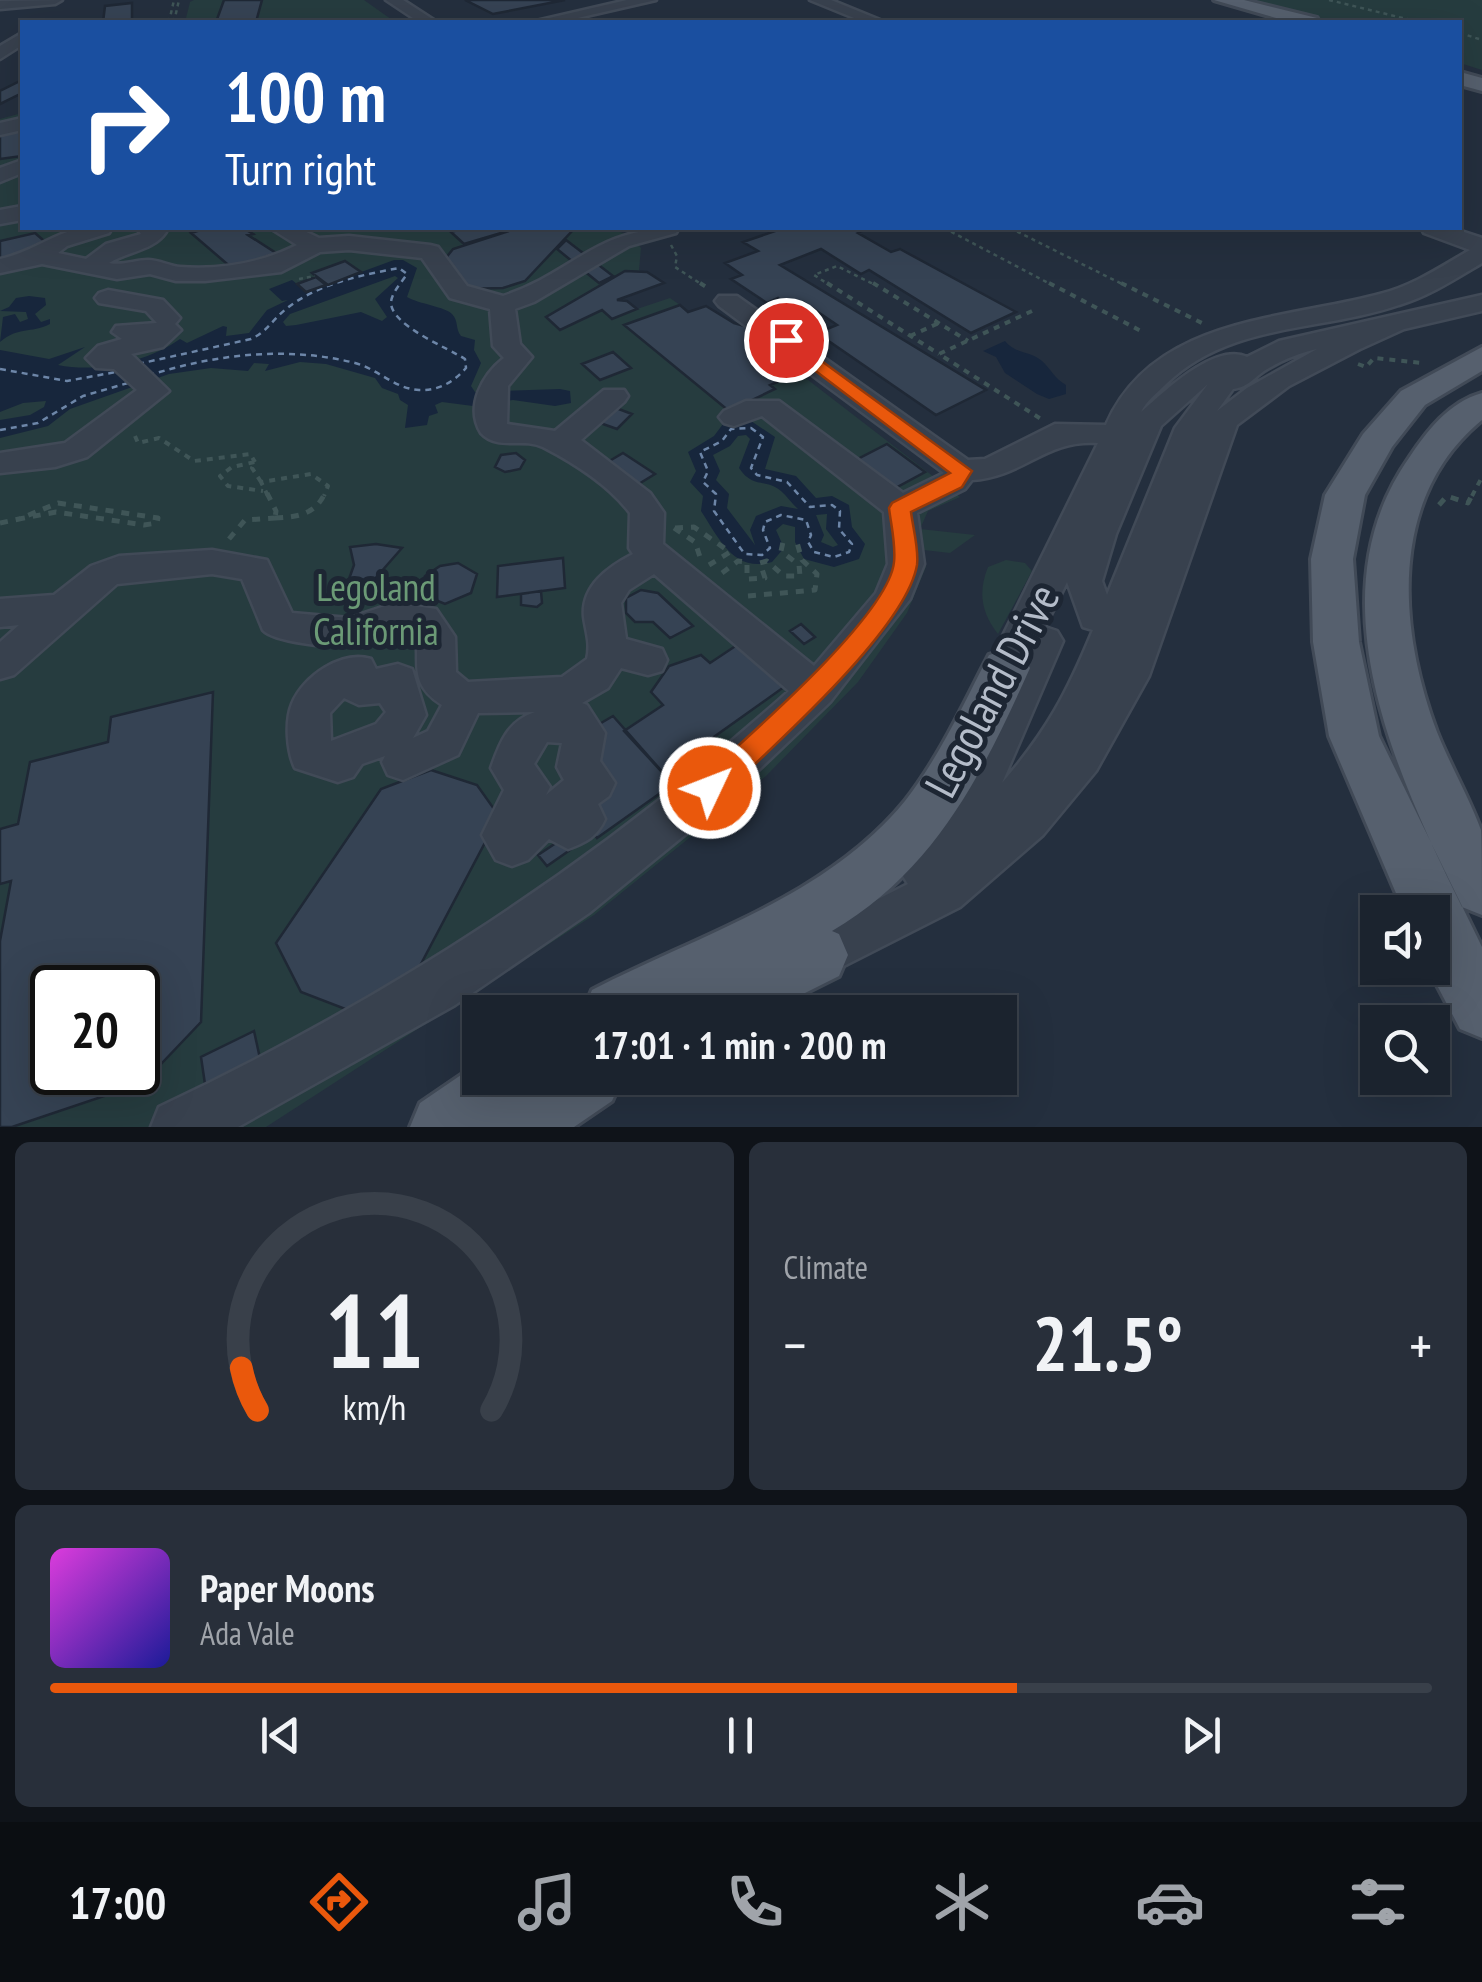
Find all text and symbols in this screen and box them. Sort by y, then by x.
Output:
text: 100 m [225,51,386,141]
icon: right [60,60,190,190]
text: Turn right [225,139,376,197]
pin [744,298,829,383]
icon: arrive [759,313,814,368]
park label: Legoland California [313,562,439,655]
street label: Legoland Drive [911,574,1071,806]
position arrow [658,736,762,840]
map controls [1360,895,1450,1095]
button: sound [1360,895,1450,985]
speed limit sign: 20 [30,965,160,1095]
button: search [1360,1005,1450,1095]
text: 17:01 · 1 min · 200 m [593,1020,886,1069]
text: Climate [784,1246,868,1288]
text: 11 [325,1262,424,1397]
text: 21.5° [1032,1295,1183,1392]
text: − [784,1309,806,1380]
text: + [1409,1309,1432,1380]
text: km/h [343,1384,406,1430]
text: Paper Moons [200,1563,375,1612]
text: Ada Vale [200,1612,295,1654]
icon: previous [253,1708,308,1763]
icon: pause [713,1708,768,1763]
icon: next [1174,1708,1229,1763]
icon: directions [304,1867,374,1937]
icon: music [512,1867,582,1937]
icon: phone [720,1867,790,1937]
icon: climate [927,1867,997,1937]
icon: car [1135,1867,1205,1937]
icon: filters [1343,1867,1413,1937]
text: 17:00 [69,1873,166,1931]

